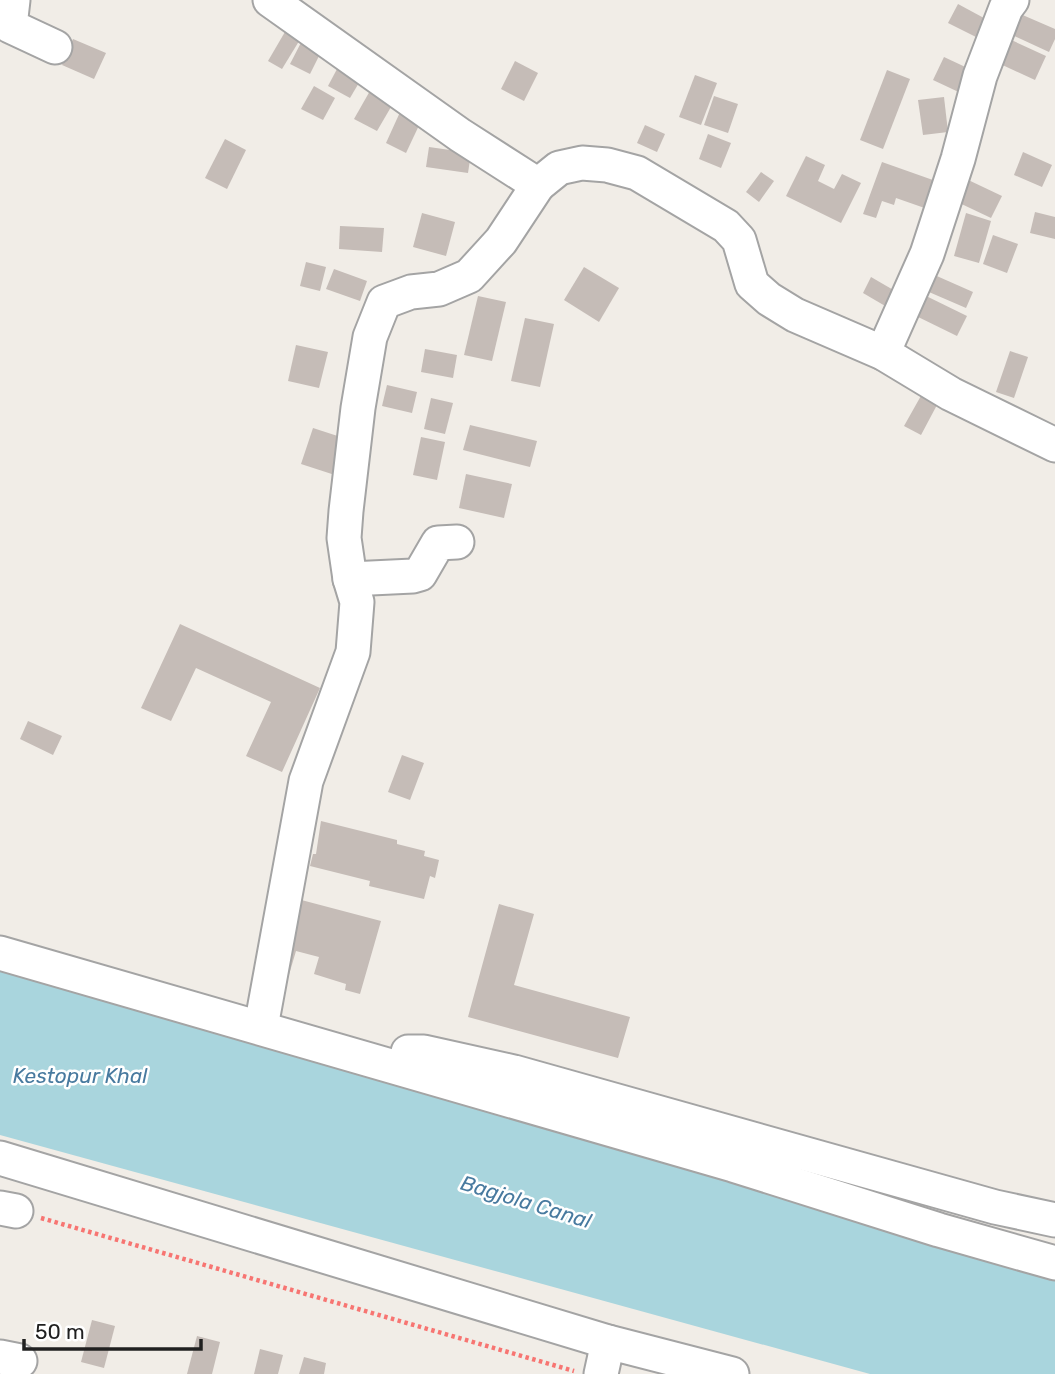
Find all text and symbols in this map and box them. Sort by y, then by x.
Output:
water label: Kestopur Khal [13,1063,148,1088]
water label: Bagjola Canal [458,1170,595,1234]
scale bar [24,1308,201,1352]
text: 50 m [35,1319,85,1344]

